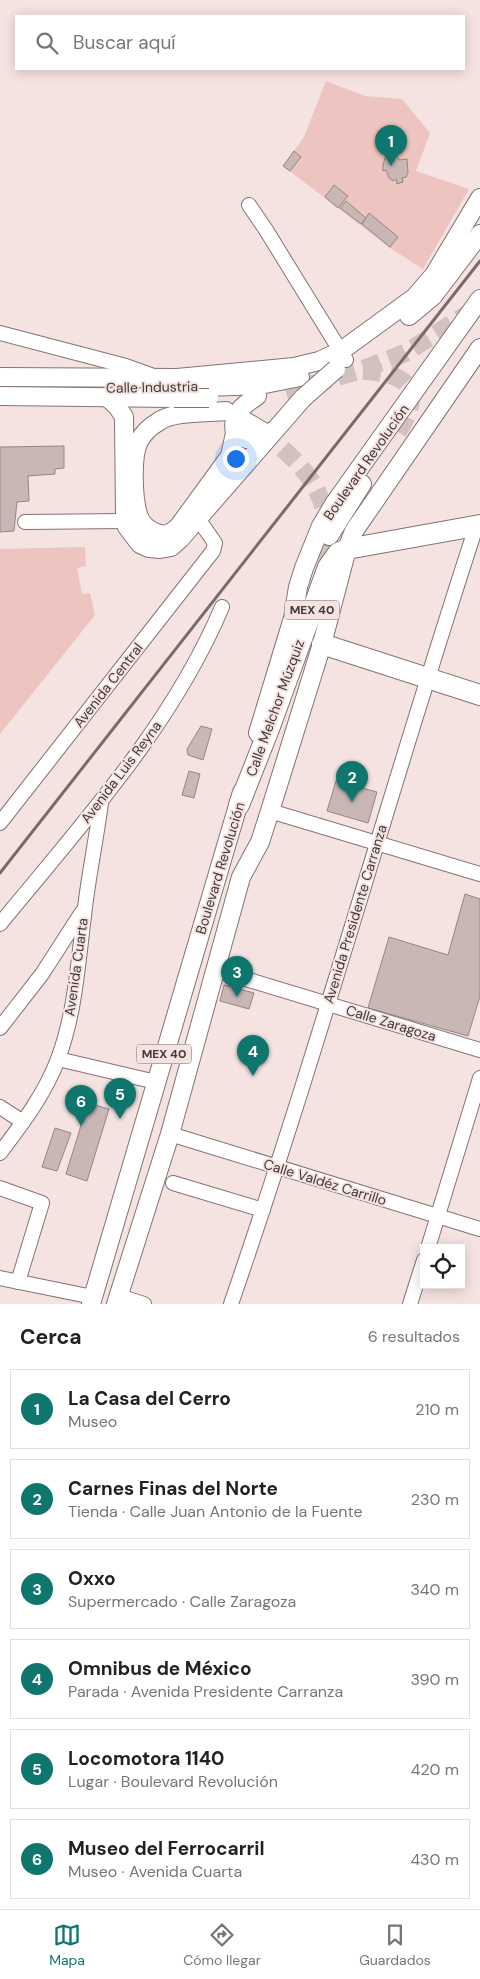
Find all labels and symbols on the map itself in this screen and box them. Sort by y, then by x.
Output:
pin: 1 [375,125,407,166]
street label: Calle Industria [106,377,198,397]
street label: Boulevard Revolución [319,401,413,523]
your location [223,446,249,472]
road number: MEX 40 [284,600,340,620]
street label: Calle Melchor Múzquiz [242,637,308,779]
street label: Avenida Central [69,639,147,731]
street label: Avenida Luis Reyna [77,717,165,827]
pin: 2 [336,761,368,802]
street label: Boulevard Revolución [191,800,249,936]
street label: Avenida Presidente Carranza [319,822,391,1006]
street label: Avenida Cuarta [60,917,92,1017]
pin: 3 [221,956,253,997]
street label: Calle Zaragoza [344,1001,438,1045]
pin: 4 [237,1035,269,1076]
road number: MEX 40 [136,1044,192,1064]
pin: 5 [104,1078,136,1119]
pin: 6 [65,1085,97,1126]
street label: Calle Valdéz Carrillo [261,1155,389,1209]

